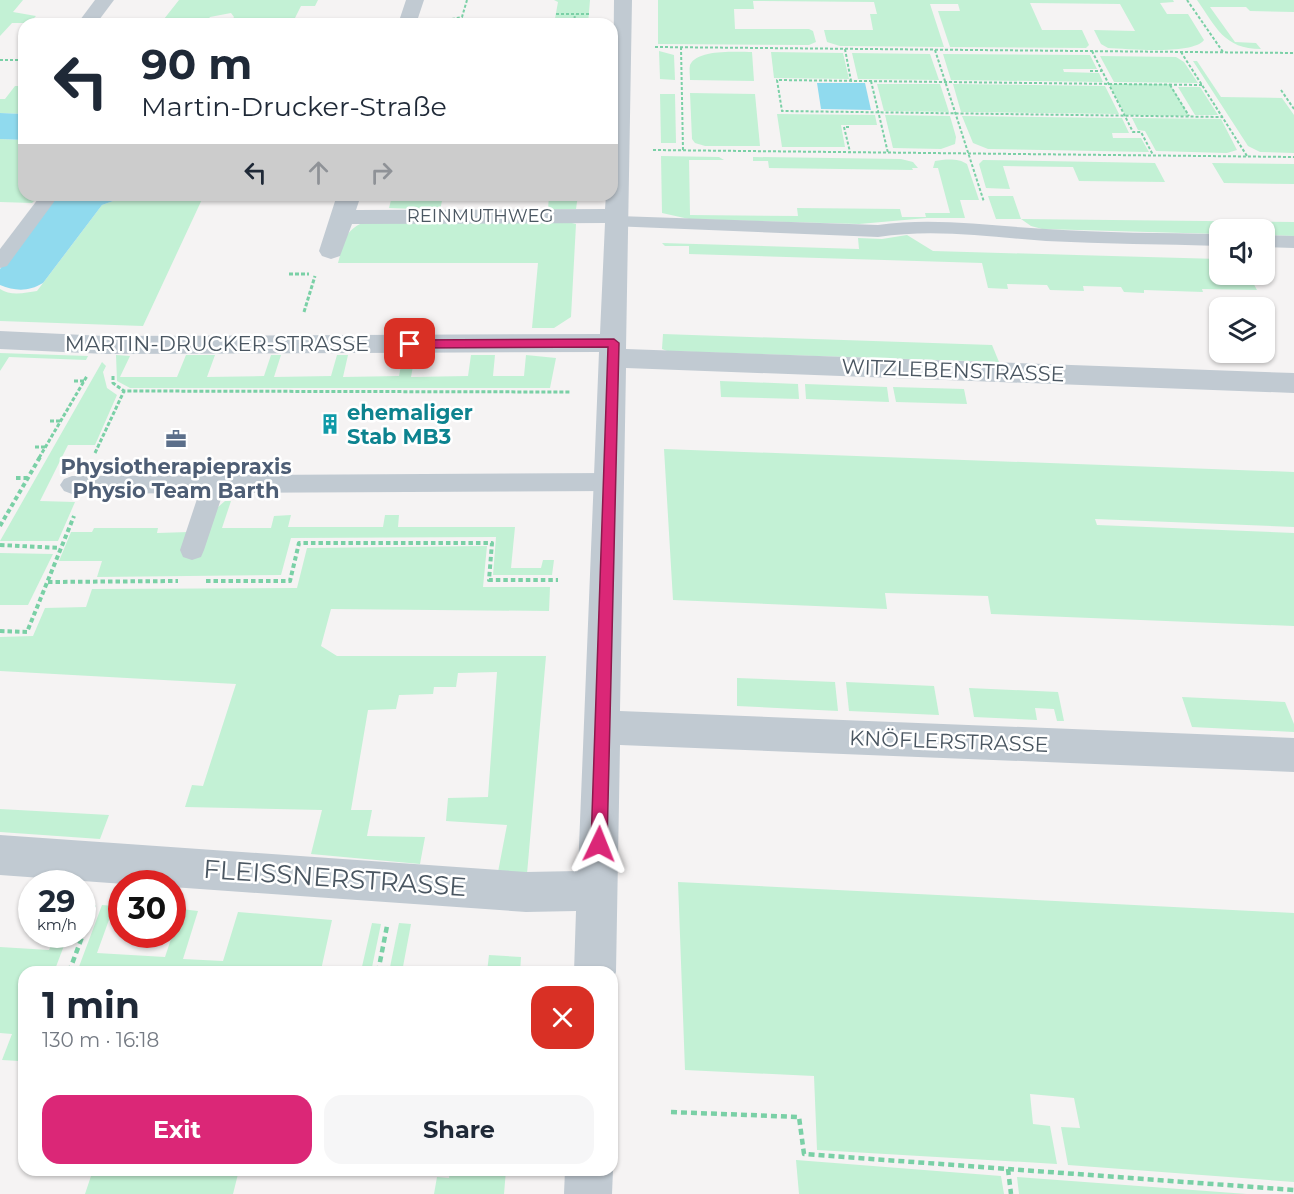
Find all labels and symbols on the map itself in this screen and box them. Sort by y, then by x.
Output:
street label: REINMUTHWEG [407,205,553,227]
pin [384,318,435,369]
street label: MARTIN-DRUCKER-STRASSE [65,331,369,356]
street label: WITZLEBENSTRASSE [841,354,1065,386]
place label: ehemaliger Stab MB3 [347,400,473,449]
building icon: ehemaliger Stab MB3 [318,412,342,436]
office icon: Physiotherapiepraxis Physio Team Barth [164,427,188,451]
place label: Physiotherapiepraxis Physio Team Barth [60,454,292,503]
street label: KNÖFLERSTRASSE [849,725,1049,757]
position arrow [567,812,631,876]
street label: FLEISSNERSTRASSE [202,853,468,903]
speed limit sign: 30 [108,870,186,948]

